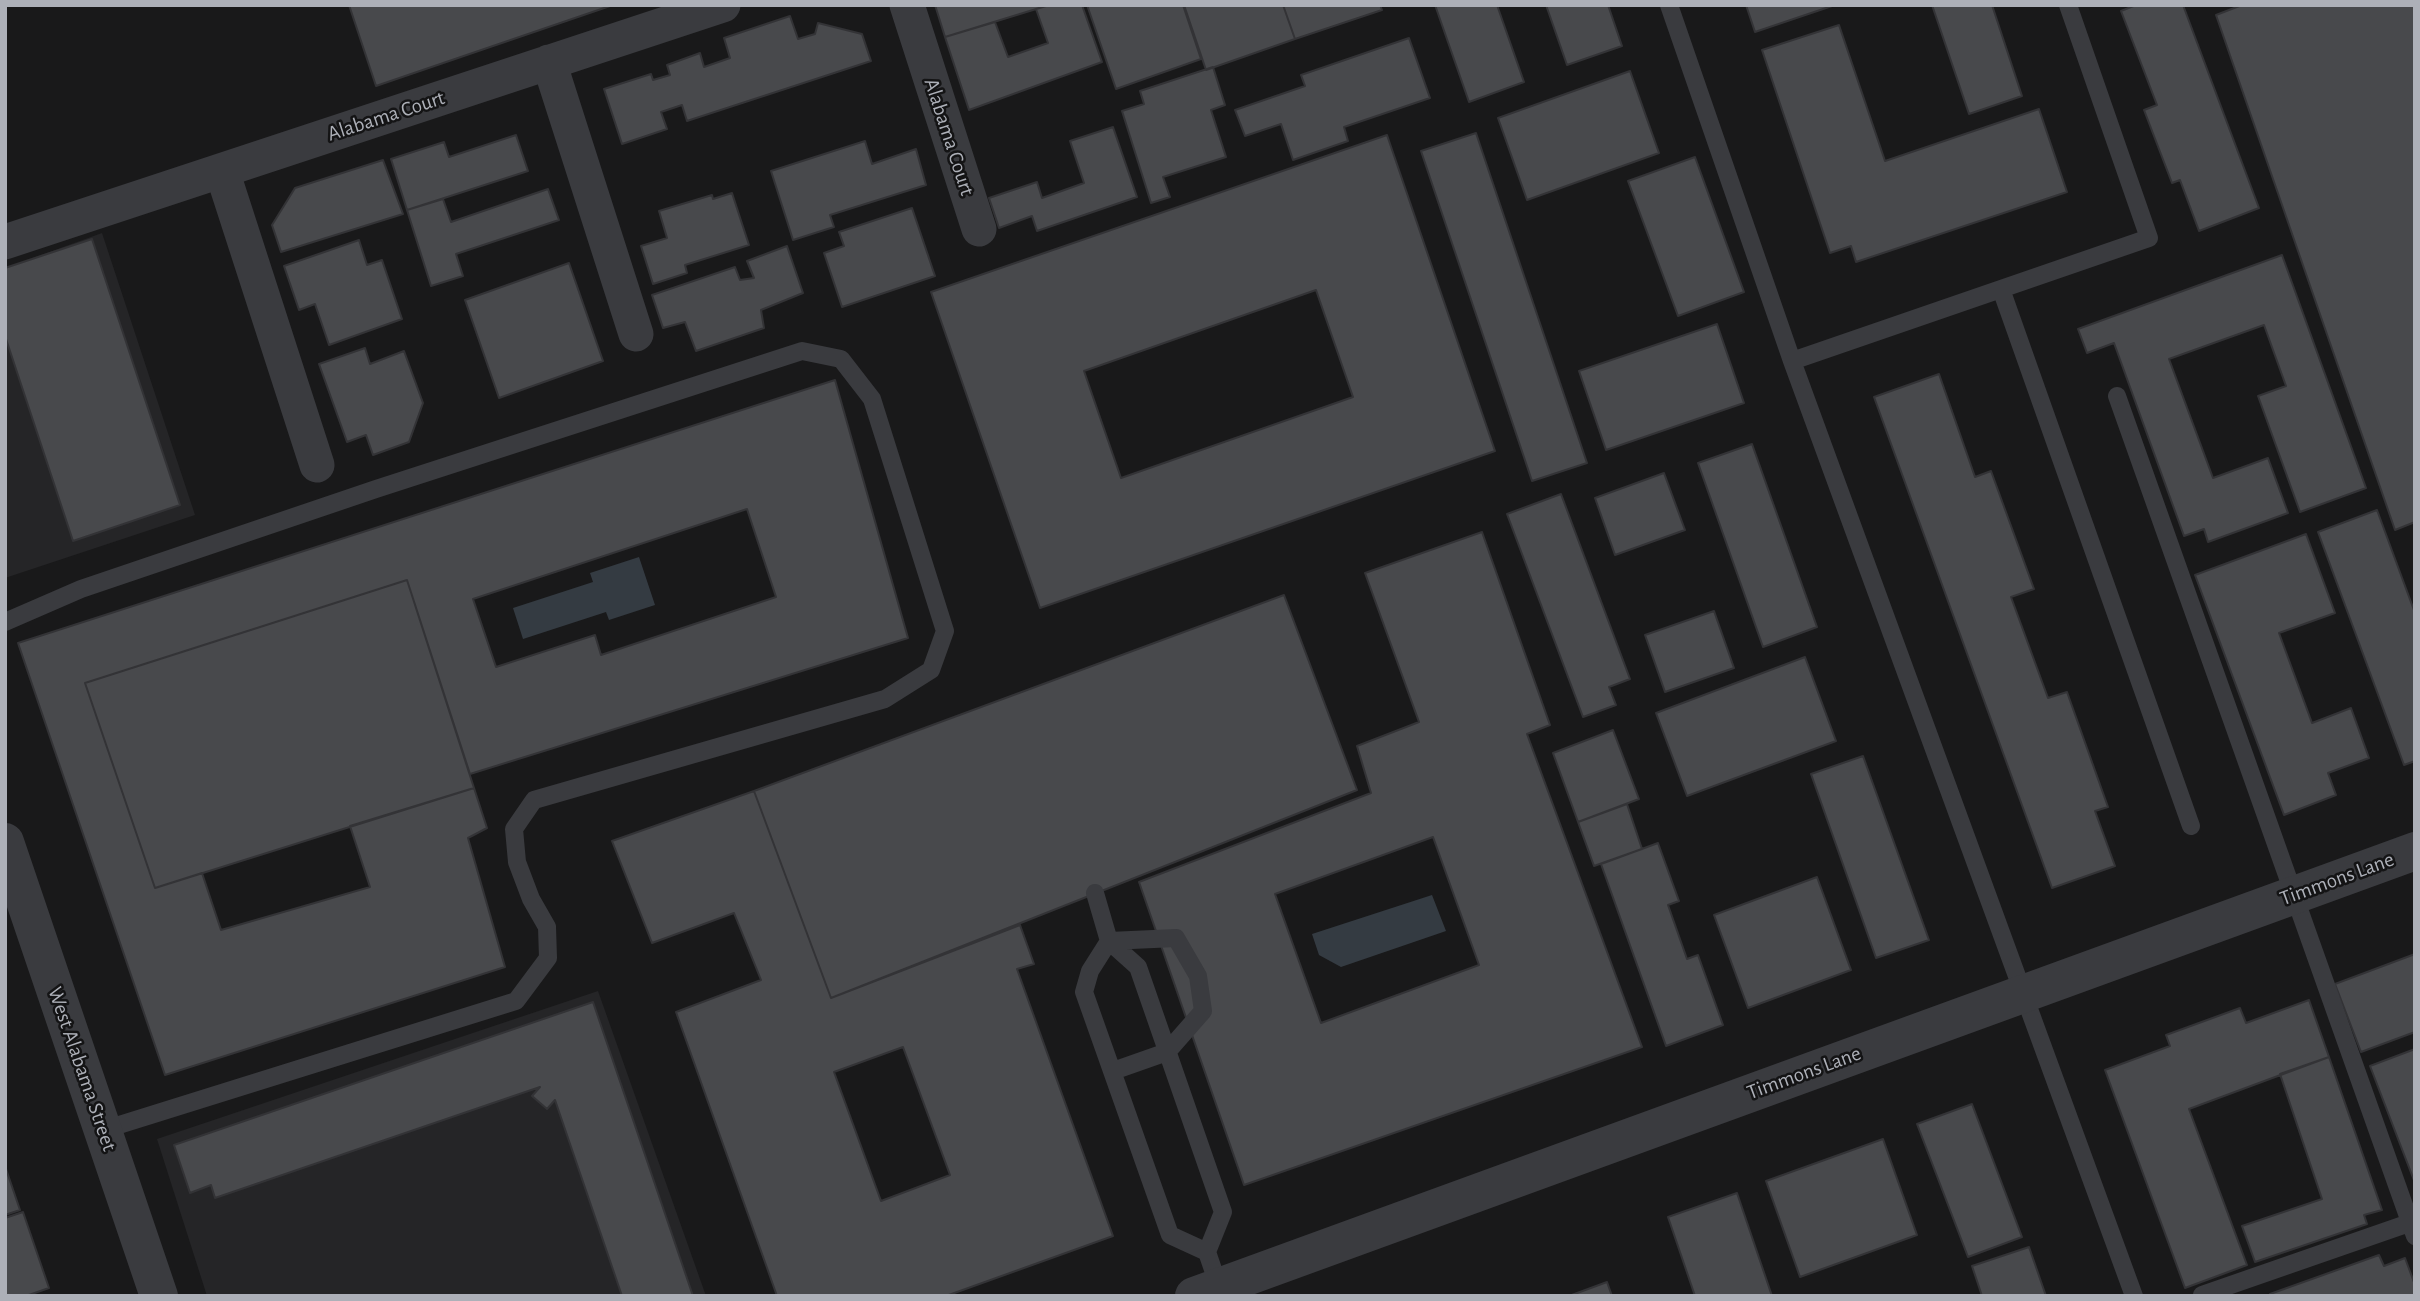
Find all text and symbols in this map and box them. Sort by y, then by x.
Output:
street label: Alabama Court [918,75,980,199]
street label: Alabama Court [324,85,448,147]
street label: Timmons Lane [2276,847,2398,911]
street label: West Alabama Street [42,984,122,1154]
street label: Timmons Lane [1743,1041,1865,1105]

